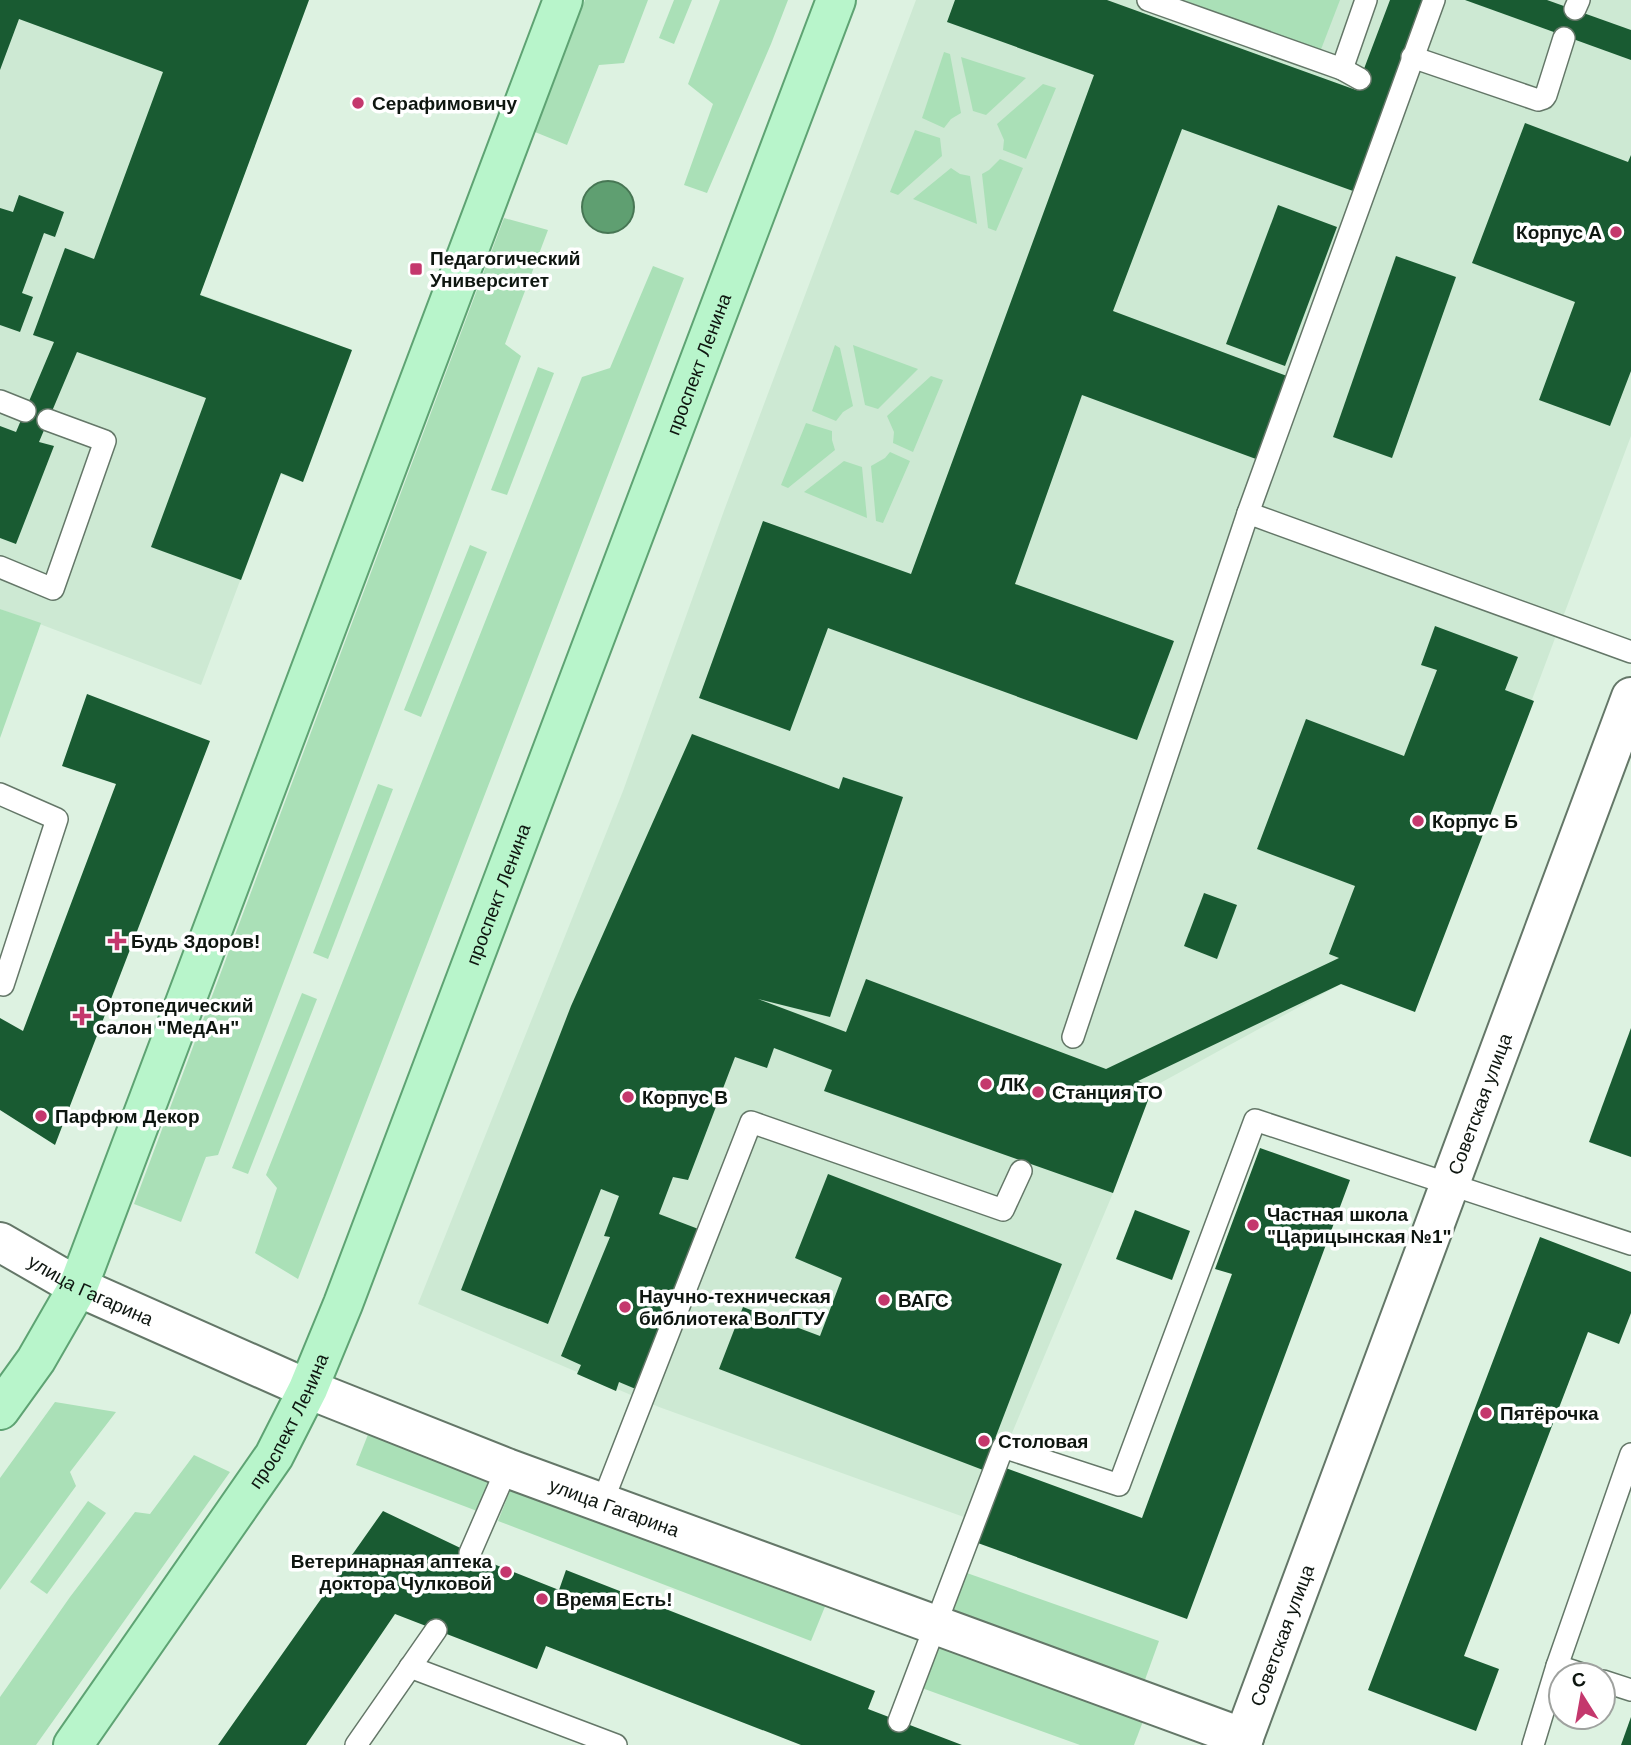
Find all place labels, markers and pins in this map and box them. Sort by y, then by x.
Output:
place label: Серафимовичу [372,93,518,114]
marker: Серафимовичу [350,95,366,111]
place label: Корпус А [1516,222,1602,243]
marker: Корпус А [1608,224,1624,240]
place label: Педагогический Университет [430,248,581,291]
marker: Педагогический Университет [408,261,424,277]
place label: Корпус Б [1432,811,1518,832]
marker: Корпус Б [1410,813,1426,829]
place label: Будь Здоров! [131,931,260,952]
marker: Будь Здоров! [109,933,125,949]
place label: Ортопедический салон "МедАн" [96,995,253,1038]
marker: Ортопедический салон "МедАн" [74,1008,90,1024]
place label: ЛК [1000,1074,1025,1095]
marker: ЛК [978,1076,994,1092]
place label: Станция ТО [1052,1082,1163,1103]
marker: Станция ТО [1030,1084,1046,1100]
place label: Корпус В [642,1087,728,1108]
marker: Корпус В [620,1089,636,1105]
place label: Парфюм Декор [55,1106,200,1127]
marker: Парфюм Декор [33,1108,49,1124]
place label: Частная школа "Царицынская №1" [1267,1204,1452,1247]
marker: Частная школа "Царицынская №1" [1245,1217,1261,1233]
place label: Научно-техническая библиотека ВолГТУ [639,1286,831,1329]
place label: ВАГС [898,1290,949,1311]
marker: ВАГС [876,1292,892,1308]
marker: Научно-техническая библиотека ВолГТУ [617,1299,633,1315]
place label: Пятёрочка [1500,1403,1599,1424]
marker: Пятёрочка [1478,1405,1494,1421]
place label: Столовая [998,1431,1088,1452]
marker: Столовая [976,1433,992,1449]
place label: Ветеринарная аптека доктора Чулковой [291,1551,492,1594]
marker: Ветеринарная аптека доктора Чулковой [498,1564,514,1580]
place label: Время Есть! [556,1589,673,1610]
marker: Время Есть! [534,1591,550,1607]

